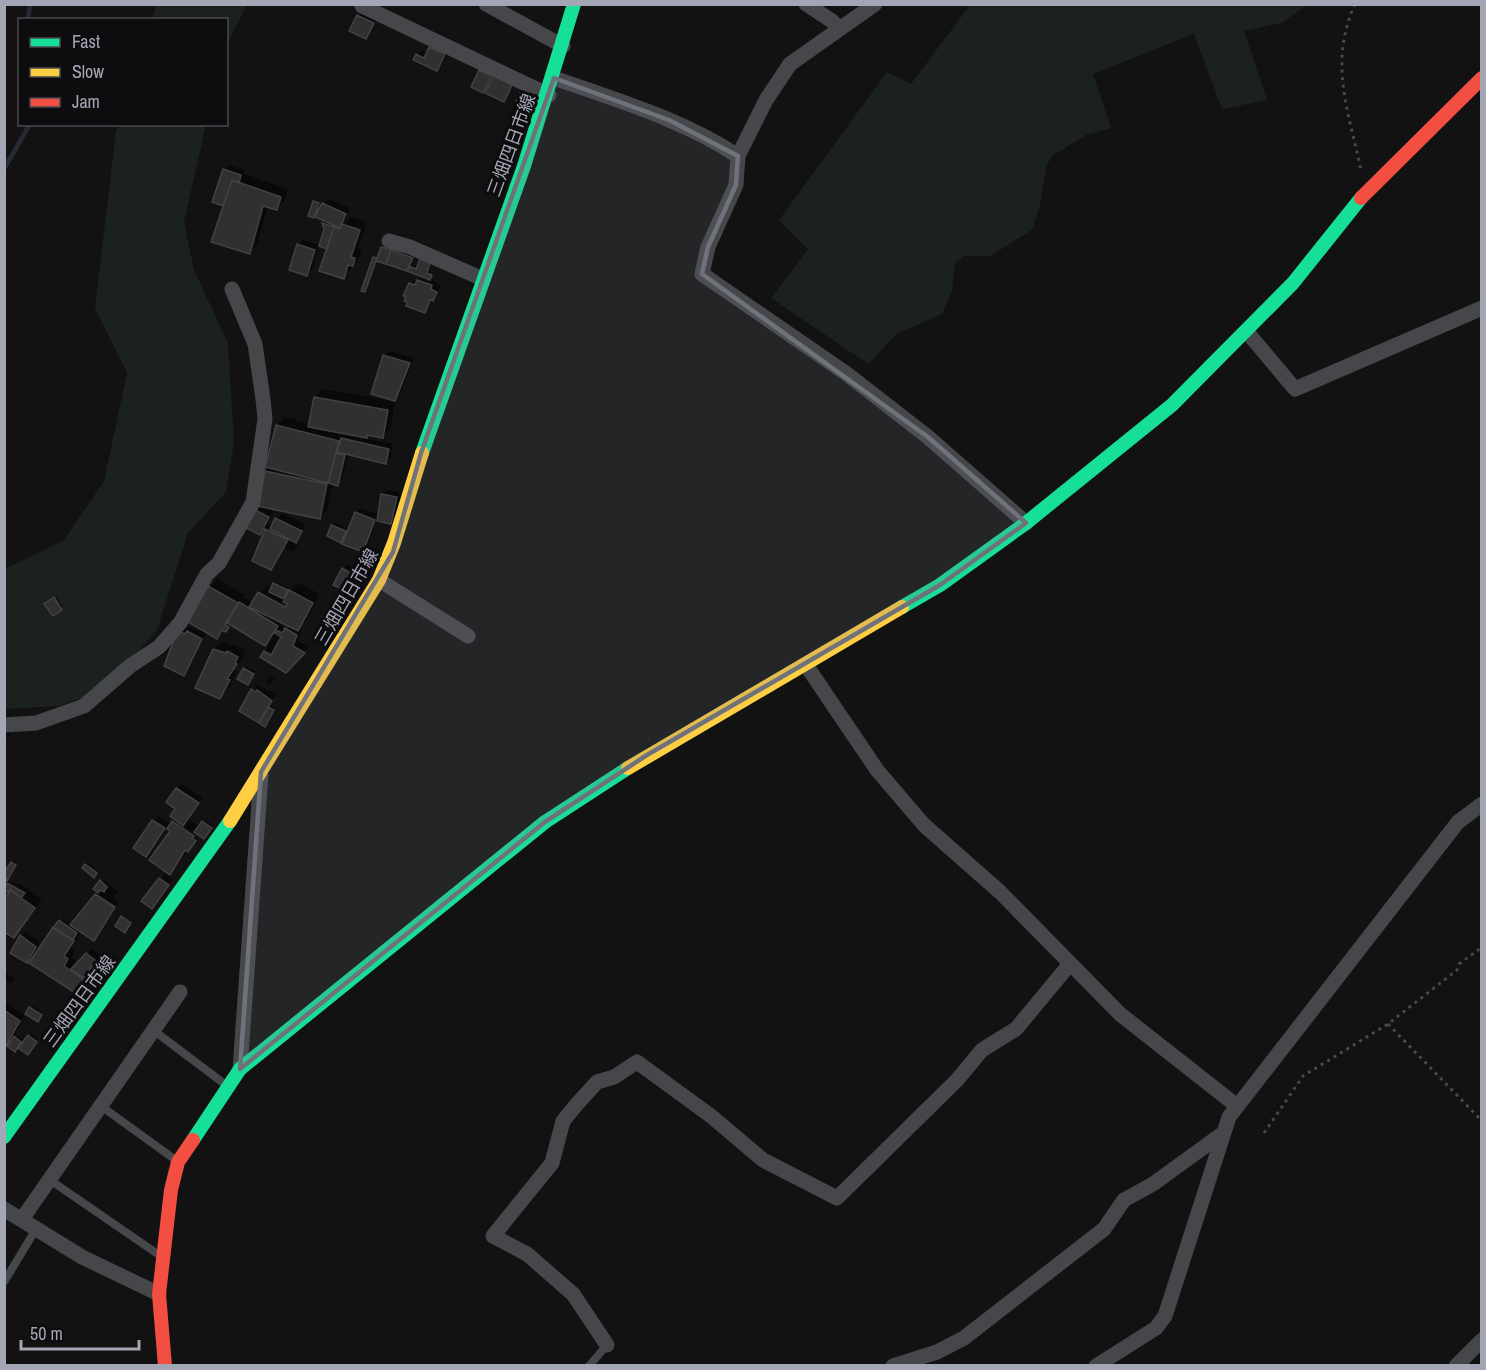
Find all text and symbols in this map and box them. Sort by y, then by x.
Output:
legend [18,18,228,126]
text: Fast [72,29,100,54]
text: Slow [72,59,104,84]
text: Jam [72,89,100,114]
street label: 三畑四日市線 [481,90,541,200]
street label: 三畑四日市線 [308,544,384,650]
street label: 三畑四日市線 [37,950,121,1052]
scale bar [21,1313,140,1351]
text: 50 m [30,1321,63,1346]

